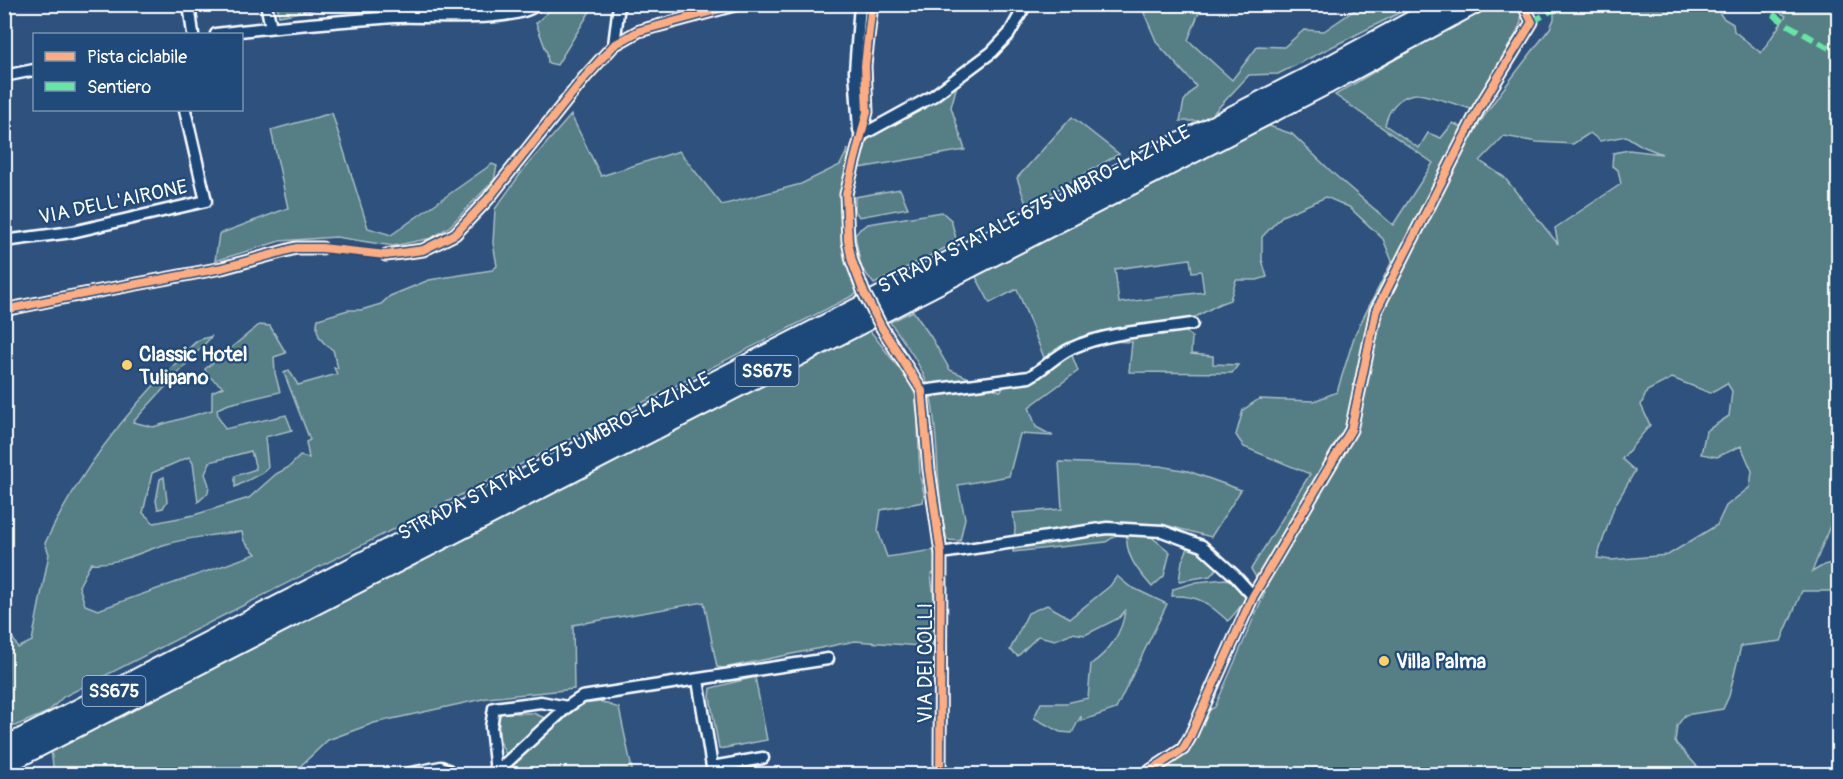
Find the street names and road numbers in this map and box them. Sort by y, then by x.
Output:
street label: STRADA STATALE 675 UMBRO-LAZIALE [874,119,1194,299]
street label: VIA DELL'AIRONE [36,174,190,230]
road number: SS675 [736,356,798,386]
street label: STRADA STATALE 675 UMBRO-LAZIALE [394,366,714,546]
street label: VIA DEI COLLI [913,603,938,723]
road number: SS675 [82,676,146,706]

